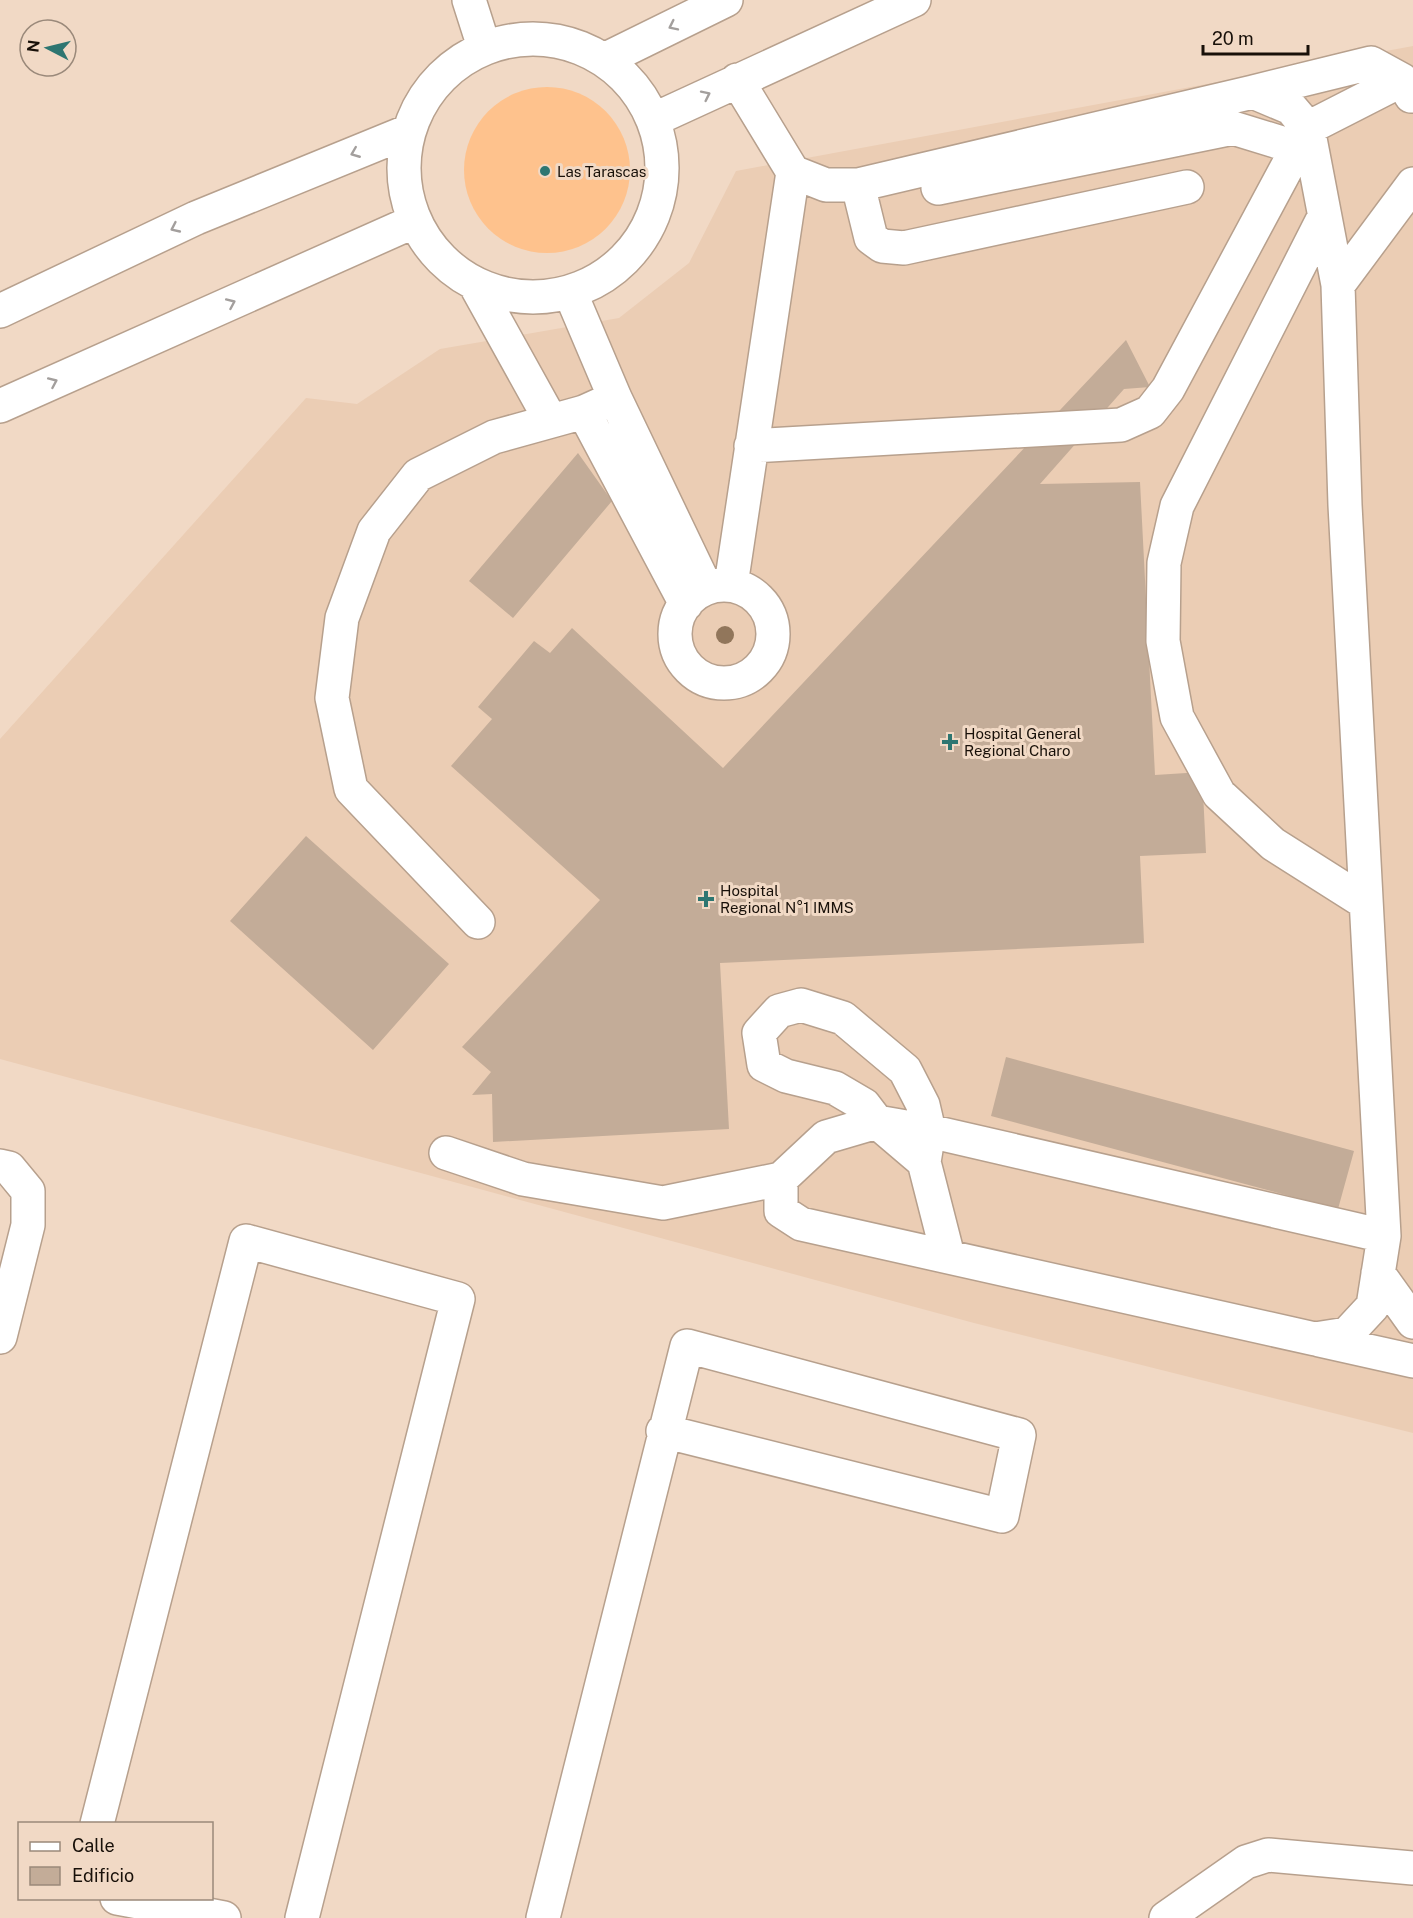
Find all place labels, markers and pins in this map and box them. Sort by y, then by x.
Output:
place label: Las Tarascas [557,163,646,180]
marker: Las Tarascas [538,164,552,178]
place label: Hospital General Regional Charo [964,725,1081,759]
marker: Hospital General Regional Charo [941,733,959,751]
place label: Hospital Regional N°1 IMMS [720,882,854,916]
marker: Hospital Regional N°1 IMMS [697,890,715,908]

